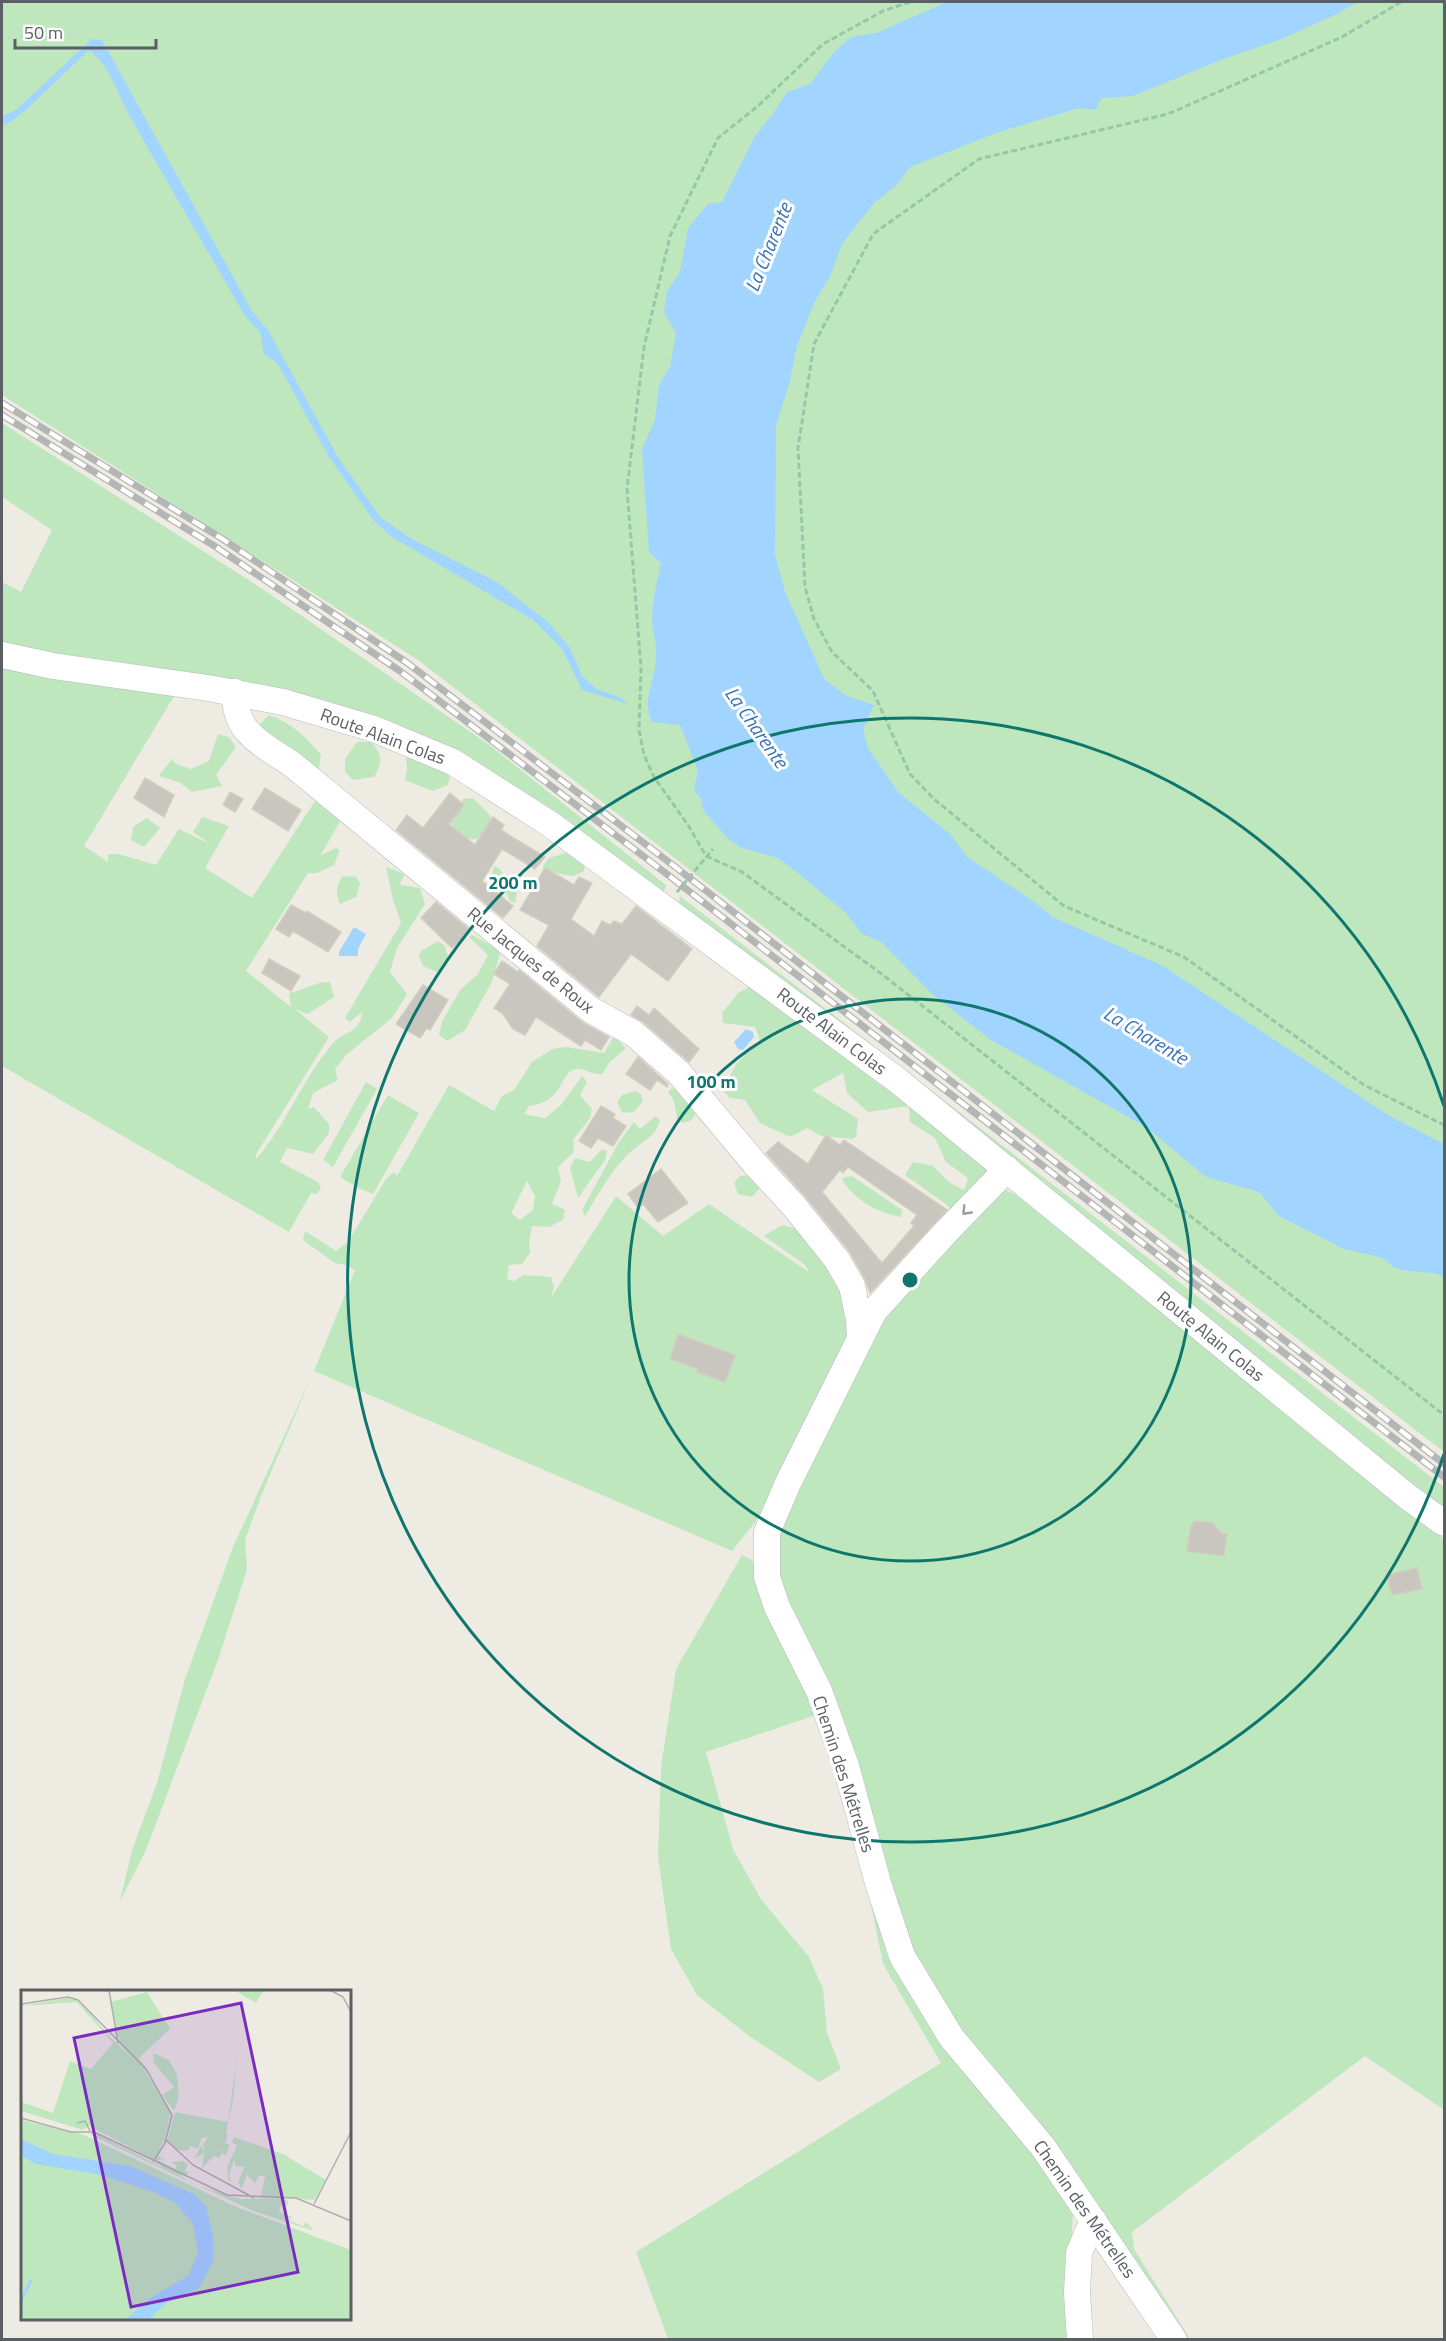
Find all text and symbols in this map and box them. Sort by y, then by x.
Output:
scale bar [15,12,156,50]
text: 50 m [24,19,63,46]
water label: La Charente [736,196,801,296]
water label: La Charente [717,680,798,776]
street label: Route Alain Colas [317,701,449,771]
text: 200 m [488,869,538,896]
street label: Rue Jacques de Roux [462,900,600,1020]
street label: Route Alain Colas [771,981,893,1081]
water label: La Charente [1098,998,1196,1073]
text: 100 m [686,1068,736,1095]
one-way arrow [963,1203,974,1214]
centre of rings [900,1270,920,1290]
street label: Route Alain Colas [1151,1284,1271,1388]
street label: Chemin des Métrelles [806,1692,882,1856]
inset map [21,1990,351,2320]
street label: Chemin des Métrelles [1027,2134,1143,2284]

